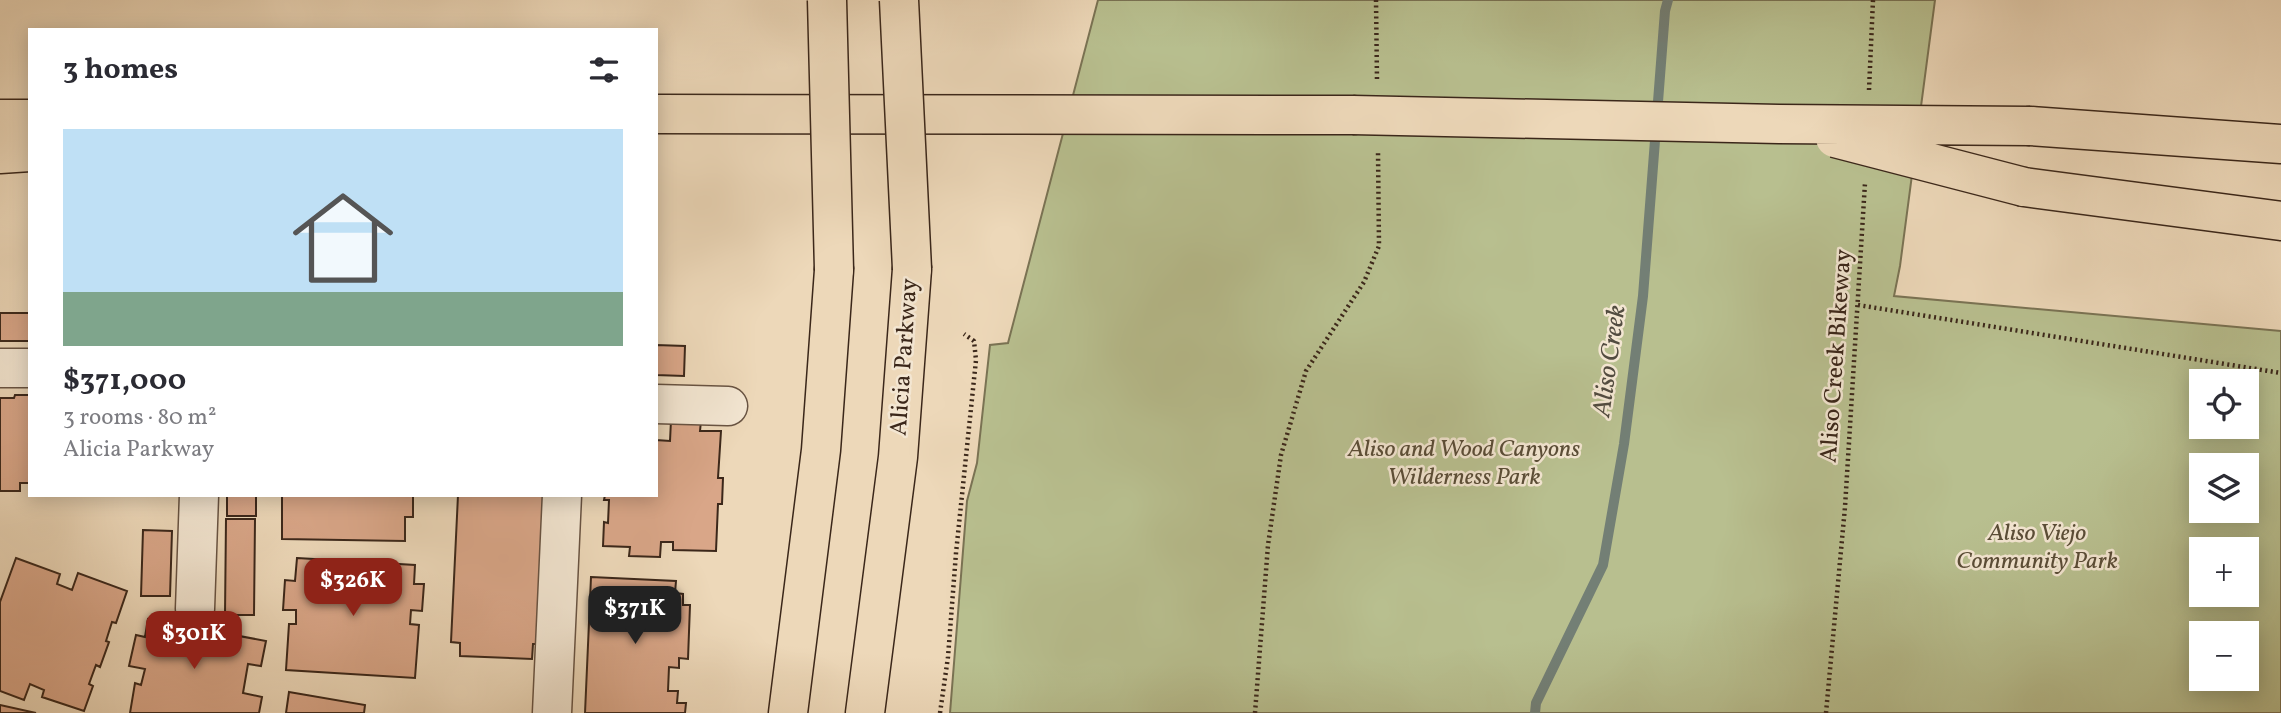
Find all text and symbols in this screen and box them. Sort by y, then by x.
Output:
text: 3 homes [63,49,178,91]
icon: filters [585,51,623,89]
icon: home [280,175,406,301]
street label: Aliso Creek Bikeway [1813,248,1861,464]
street label: Alicia Parkway [883,277,927,437]
water label: Aliso Creek [1584,303,1636,420]
text: $371,000 [63,360,186,402]
map controls [2189,369,2259,691]
button: locate [2189,369,2259,439]
text: 3 rooms · 80 m² [63,402,216,434]
park label: Aliso and Wood Canyons Wilderness Park [1347,433,1580,495]
text: Alicia Parkway [63,434,214,466]
button: layers [2189,453,2259,523]
park label: Aliso Viejo Community Park [1956,517,2118,579]
button: + [2189,537,2259,607]
pin: $326K [304,558,402,618]
text: $326K [320,565,386,597]
pin: $371K [586,586,684,646]
text: $371K [604,593,666,625]
pin: $301K [145,612,243,671]
text: $301K [162,618,226,650]
button: − [2189,621,2259,691]

